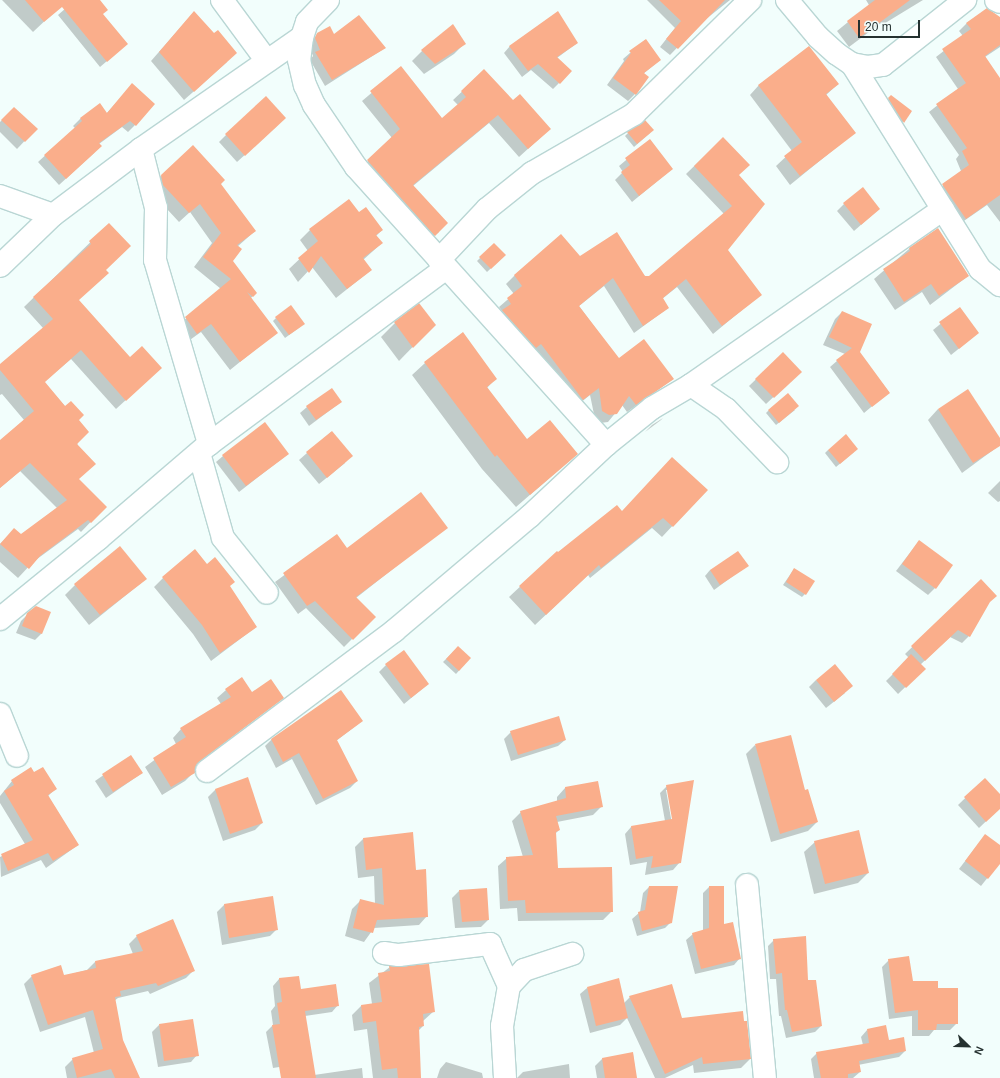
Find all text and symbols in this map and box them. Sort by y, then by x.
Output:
scale bar [860,12,922,38]
text: 20 m [865,20,892,34]
north arrow [948,1026,988,1066]
text: N [972,1045,986,1057]

